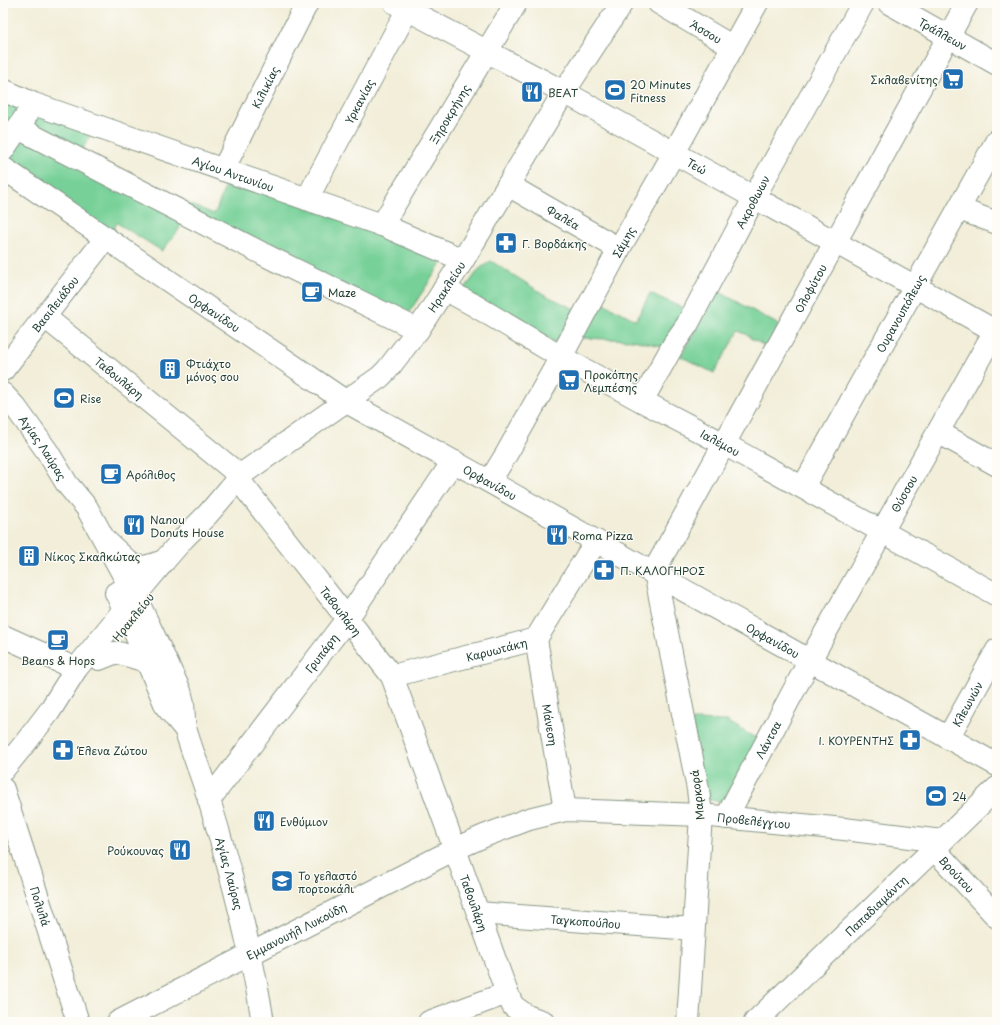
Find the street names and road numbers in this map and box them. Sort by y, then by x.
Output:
street label: Τράλλεων [916,13,970,54]
street label: Άσσου [687,15,725,47]
street label: Κιλικίας [247,62,283,111]
street label: Υρκανίας [340,75,378,127]
street label: Ξηροκρήνης [425,80,474,147]
street label: Αγίου Αντωνίου [190,151,276,195]
street label: Τεώ [684,153,710,178]
street label: Ακροθωων [731,172,773,231]
street label: Φαλέα [544,201,583,233]
street label: Σάμης [608,223,639,260]
street label: Ηρακλείου [423,257,469,316]
street label: Ολοφύτου [790,261,830,316]
street label: Ουρανουπόλεως [871,271,929,356]
street label: Βασιλειάδου [27,272,82,336]
street label: Ορφανίδου [185,288,244,336]
street label: Ταβουλάρη [91,352,148,403]
street label: Αγίας Λαύρας [15,411,71,483]
street label: Ιαλέμου [698,425,743,460]
street label: Ορφανίδου [460,460,520,504]
street label: Θύσσου [886,472,921,515]
street label: Ταβουλάρη [316,582,366,640]
street label: Ηρακλείου [108,589,158,645]
street label: Ορφανίδου [743,618,803,662]
street label: Γρυπάρη [301,630,342,676]
street label: Καρυωτάκη [464,633,529,665]
street label: Κλεωνών [947,678,986,730]
street label: Μάνεση [539,702,562,747]
street label: Λάντσα [751,717,785,761]
street label: Μαρκορά [685,769,709,821]
street label: Προβελέγγιου [716,808,791,832]
street label: Αγίας Λαύρας [212,835,248,912]
street label: Βρούτου [935,852,979,896]
street label: Παπαδιαμάντη [841,871,911,939]
street label: Ταβουλάρη [456,872,492,934]
street label: Πολυλά [26,884,55,928]
street label: Εμμανουήλ Λυκούδη [243,898,349,963]
street label: Ταγκοπούλου [550,910,621,932]

